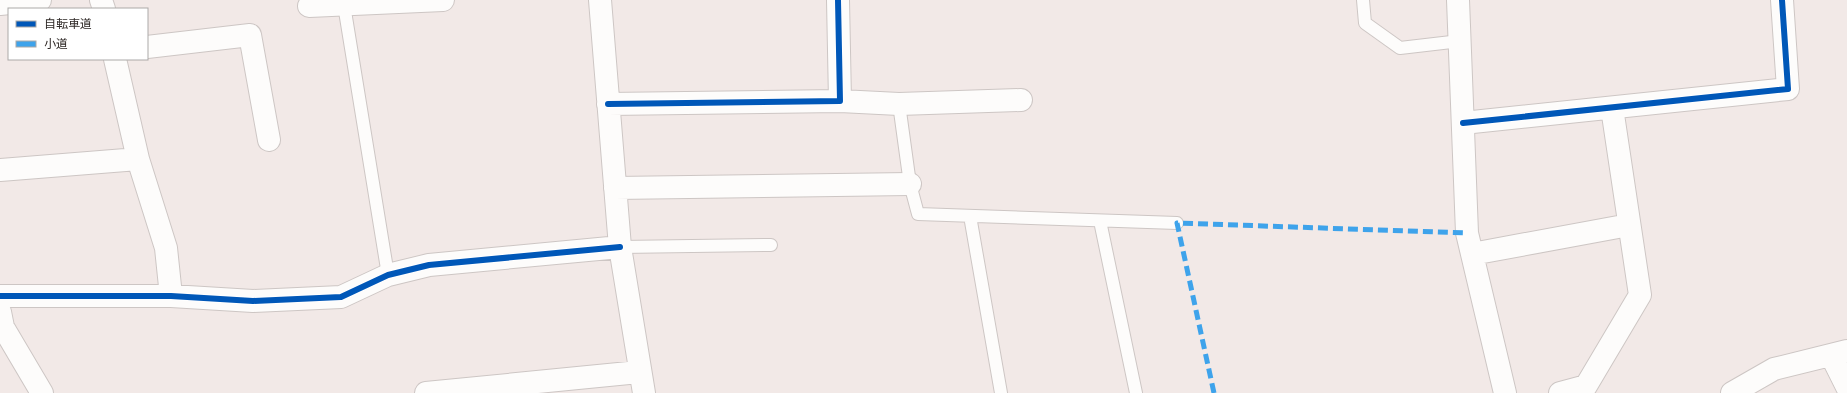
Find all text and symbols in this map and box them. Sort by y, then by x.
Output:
legend [8,8,148,60]
text: 自転車道 [44,16,92,33]
text: 小道 [44,36,68,53]

